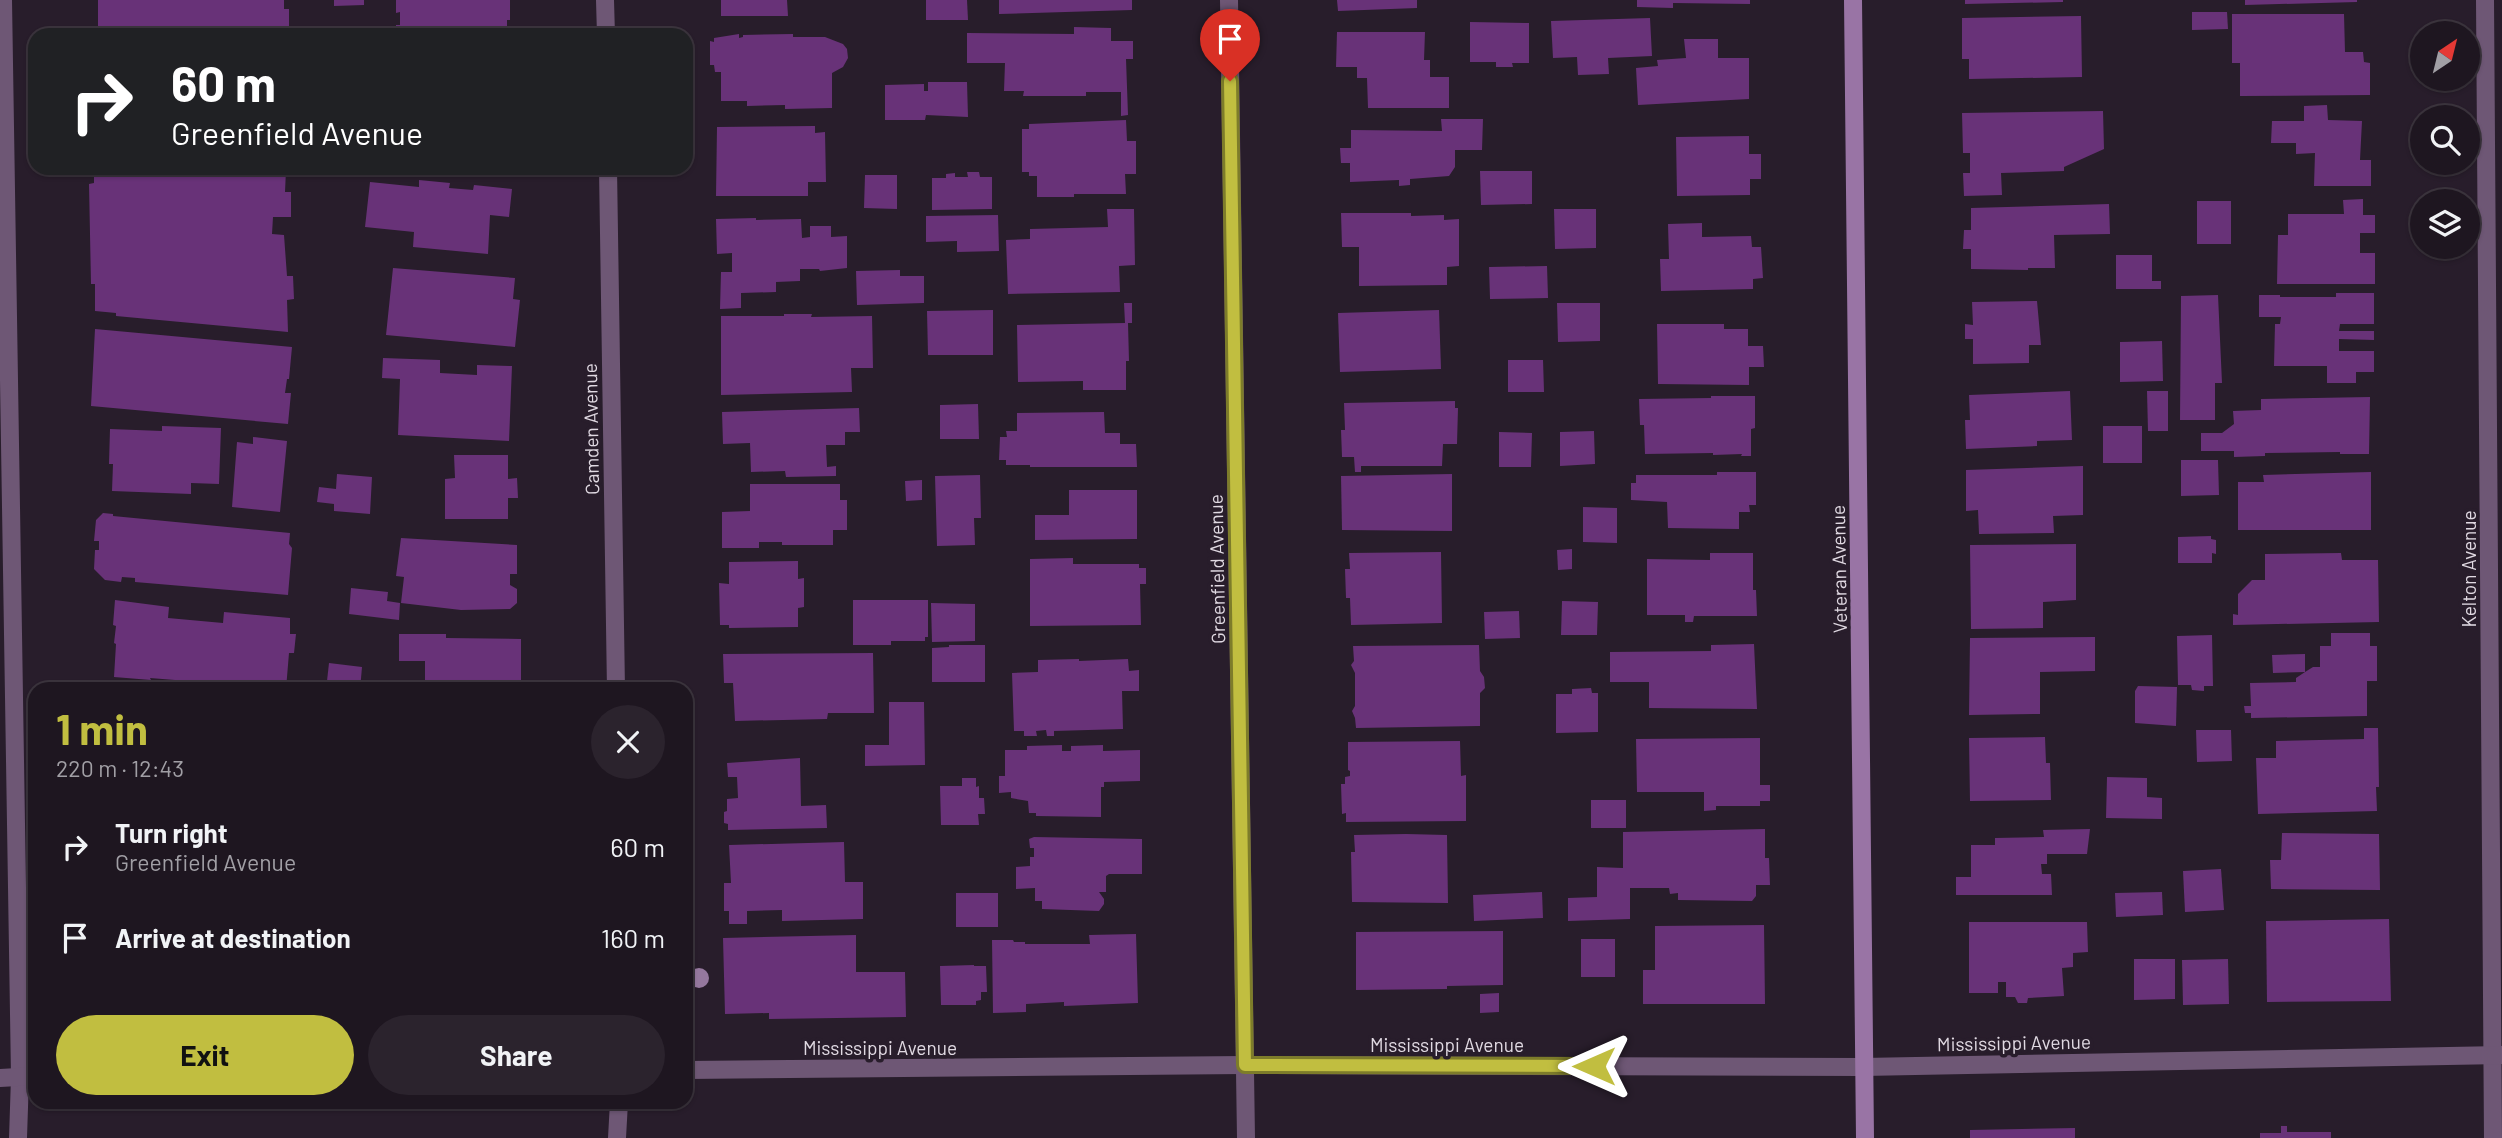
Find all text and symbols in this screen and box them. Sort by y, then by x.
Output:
pin [1200,9,1260,81]
icon: arrive [1211,20,1249,58]
north arrow [2410,21,2480,91]
map controls [2410,21,2480,259]
text: 60 m [171,53,276,112]
icon: right [56,56,147,147]
button: search [2410,105,2480,175]
text: Greenfield Avenue [171,113,423,151]
button: layers [2410,189,2480,259]
street label: Camden Avenue [578,363,603,495]
street label: Greenfield Avenue [1204,494,1229,644]
street label: Veteran Avenue [1826,505,1851,633]
street label: Kelton Avenue [2457,510,2480,628]
text: 1 min [56,703,148,753]
button: close [591,705,665,779]
text: 220 m · 12:43 [56,754,184,782]
text: Turn right [115,817,228,848]
icon: right [56,828,94,866]
text: 60 m [610,831,665,862]
text: Greenfield Avenue [115,848,296,876]
icon: arrive [56,919,94,957]
text: Arrive at destination [115,922,351,953]
text: 160 m [601,922,665,953]
button: Exit [56,1015,354,1095]
button: Share [368,1015,665,1095]
position arrow [1557,1029,1631,1103]
street label: Mississippi Avenue [1937,1030,2091,1055]
street label: Mississippi Avenue [1370,1033,1524,1056]
street label: Mississippi Avenue [803,1036,957,1059]

